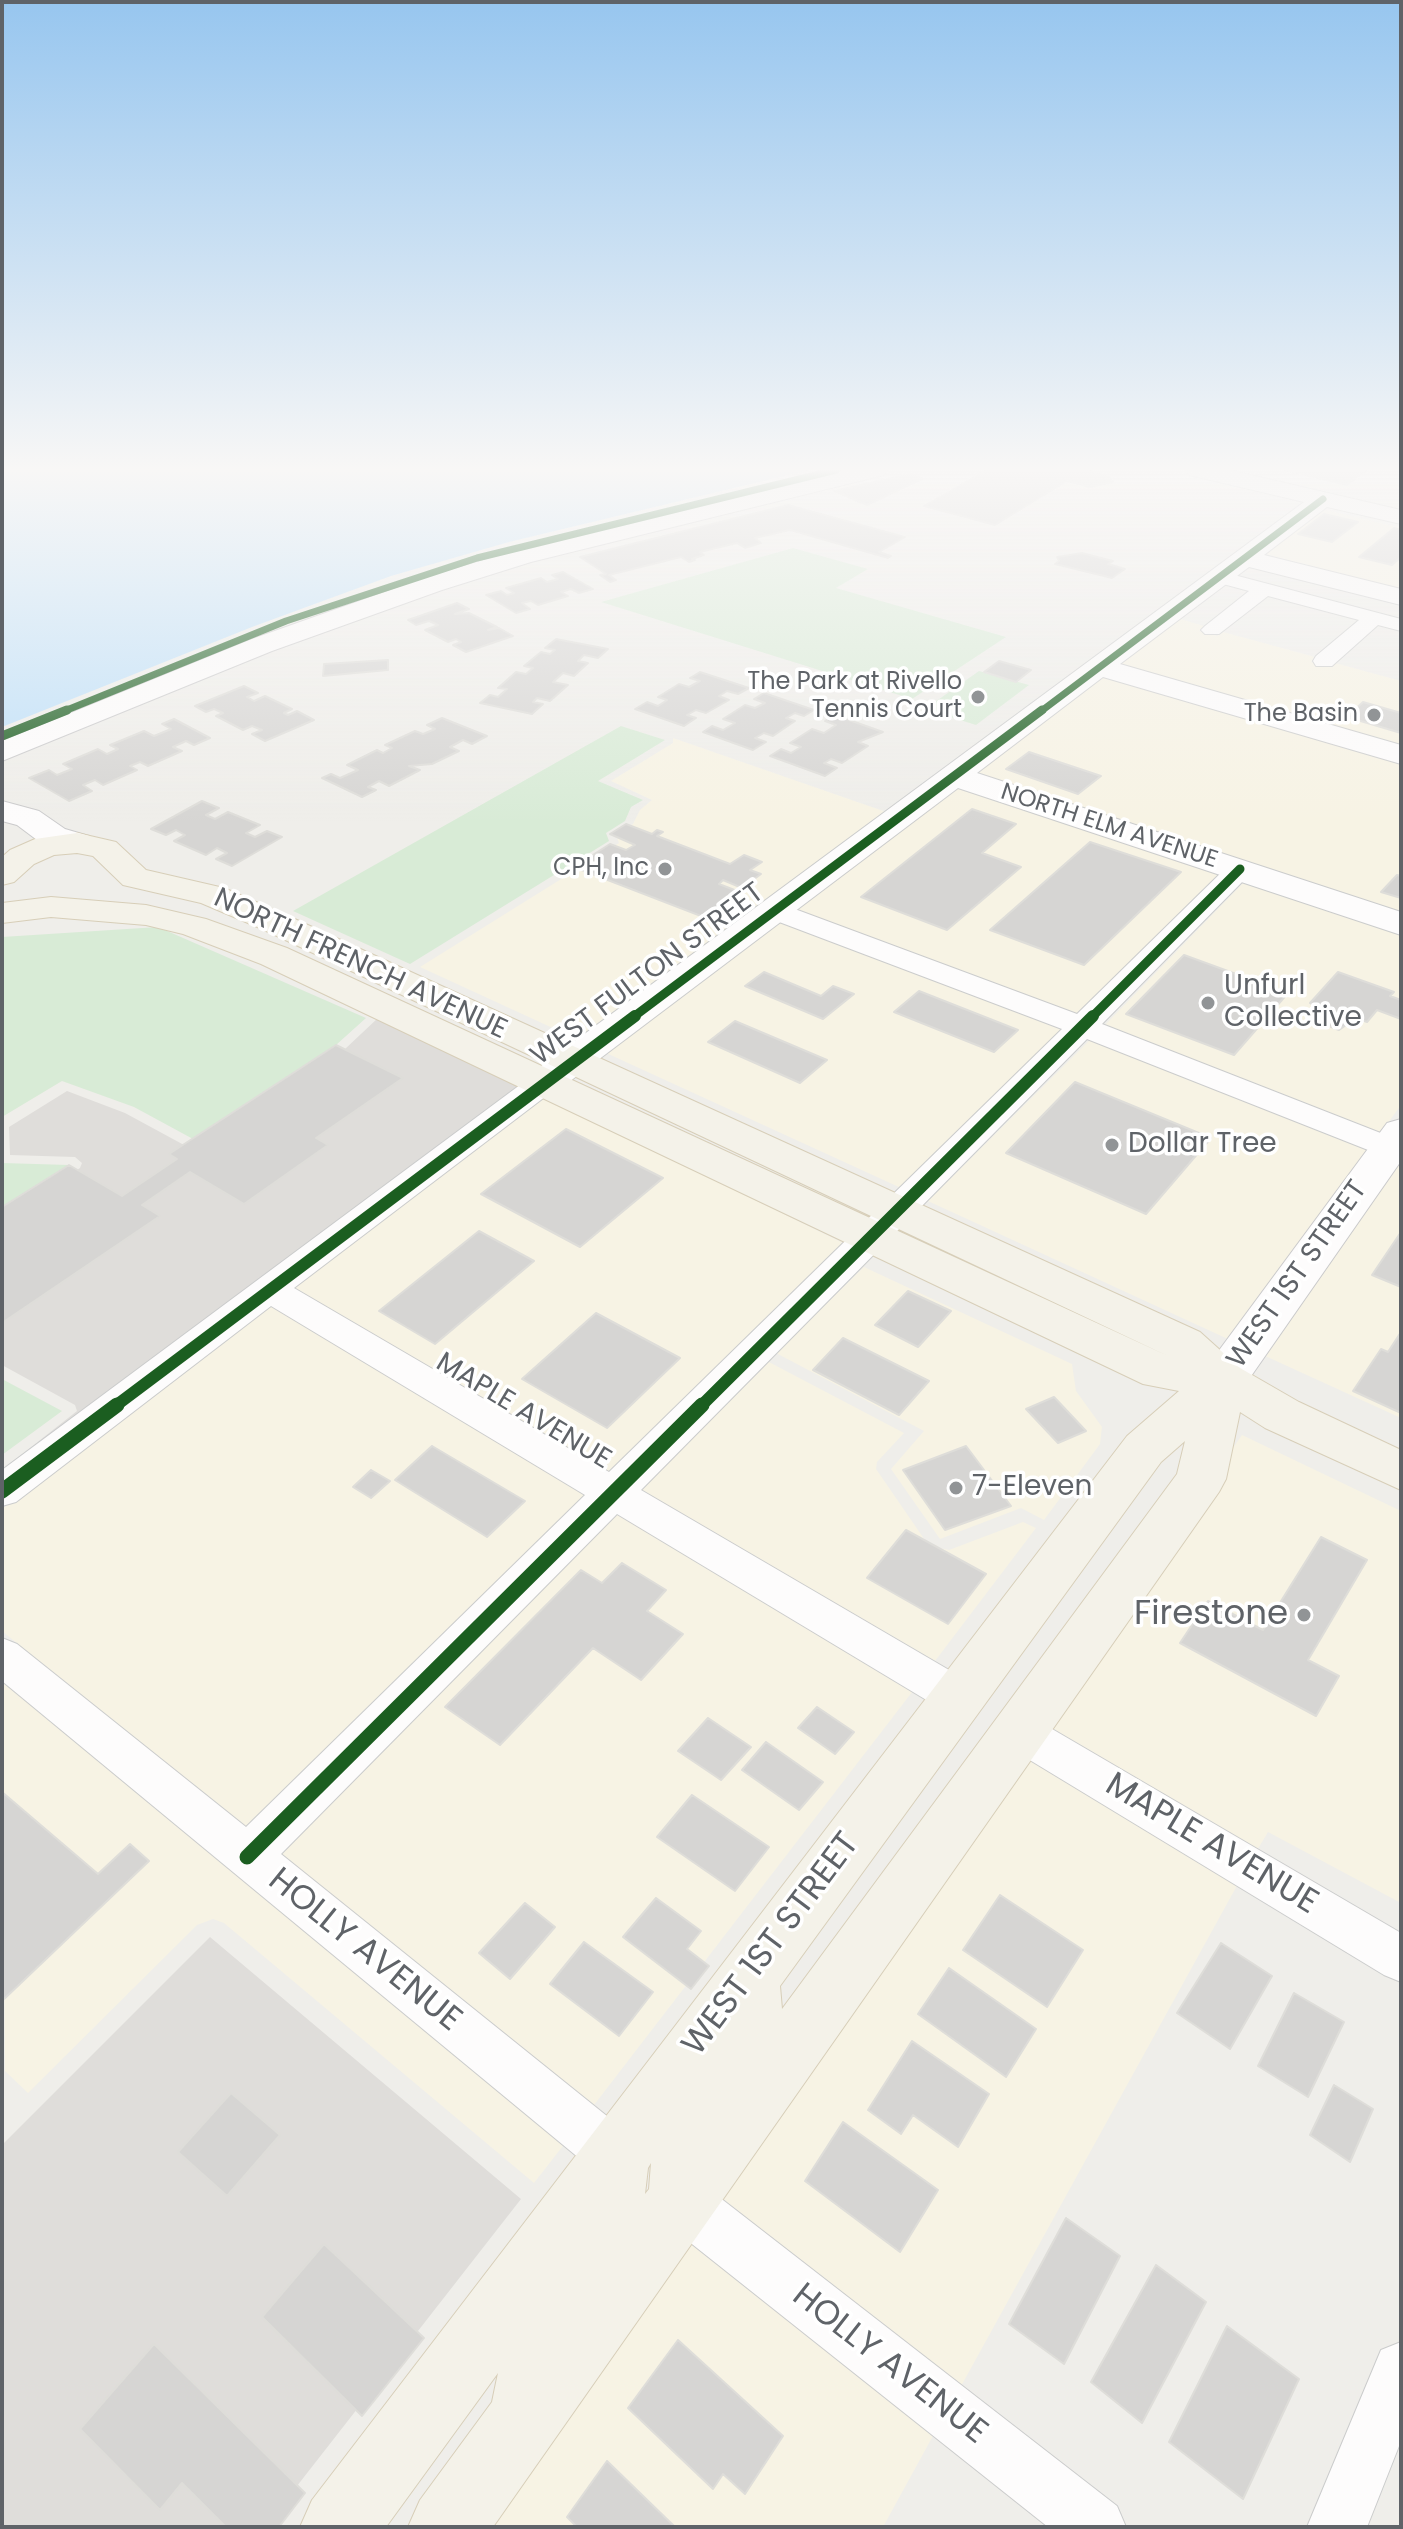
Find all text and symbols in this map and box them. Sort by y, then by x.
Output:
place label: The Park at Rivello Tennis Court [747,669,962,725]
marker: The Park at Rivello Tennis Court [969,688,987,706]
place label: The Basin [1244,701,1358,729]
marker: The Basin [1365,706,1383,724]
street label: NORTH ELM AVENUE [997,778,1221,876]
place label: CPH, Inc [553,855,649,883]
marker: CPH, Inc [656,860,674,878]
street label: WEST FULTON STREET [525,877,771,1073]
street label: NORTH FRENCH AVENUE [208,882,512,1048]
place label: Unfurl Collective [1224,970,1362,1036]
marker: Unfurl Collective [1199,994,1217,1012]
place label: Dollar Tree [1128,1128,1277,1162]
marker: Dollar Tree [1103,1136,1121,1154]
street label: WEST 1ST STREET [1221,1175,1375,1375]
street label: MAPLE AVENUE [429,1347,617,1477]
place label: 7-Eleven [972,1471,1092,1505]
marker: 7-Eleven [947,1479,965,1497]
place label: Firestone [1134,1595,1288,1635]
marker: Firestone [1295,1606,1313,1624]
street label: MAPLE AVENUE [1097,1766,1325,1924]
street label: WEST 1ST STREET [675,1825,869,2065]
street label: HOLLY AVENUE [259,1861,469,2041]
street label: HOLLY AVENUE [783,2276,995,2454]

